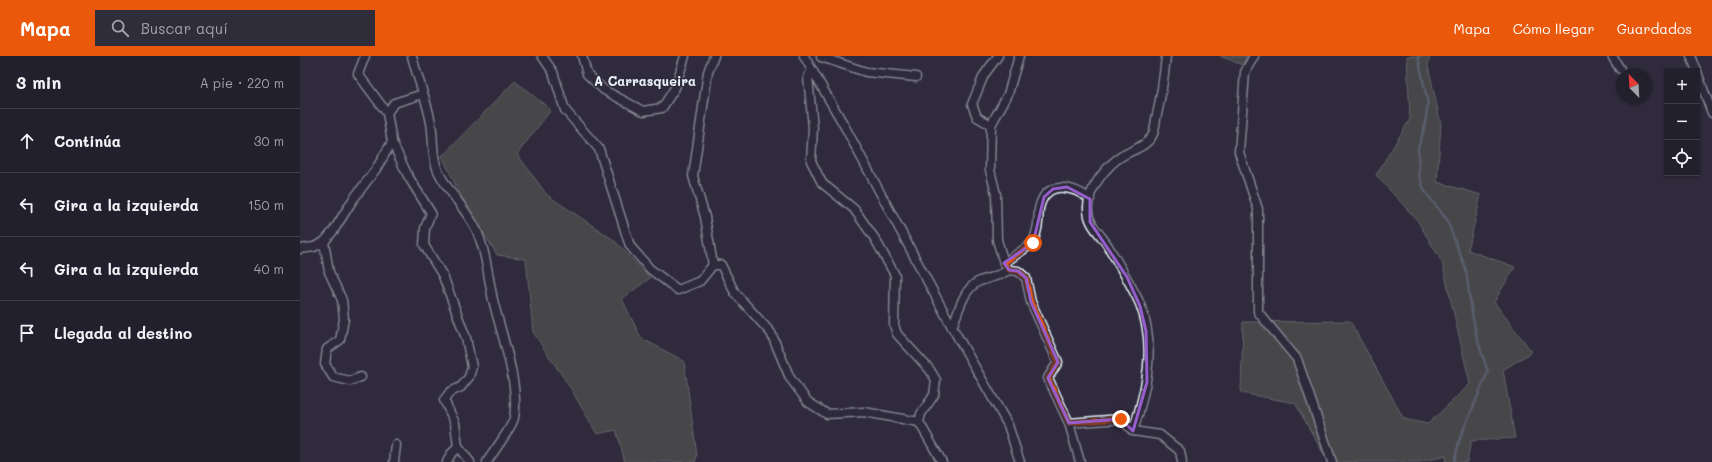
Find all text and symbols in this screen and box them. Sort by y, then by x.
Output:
search box [95,10,375,46]
text: Mapa [20,16,71,41]
icon: search [109,17,131,39]
text: Buscar aquí [141,18,228,38]
text: Mapa [1454,19,1491,38]
text: Cómo llegar [1513,19,1595,38]
text: Guardados [1617,19,1692,38]
north arrow [1616,68,1652,104]
map controls [1664,68,1700,176]
button: + [1664,68,1700,104]
text: 3 min [16,71,61,93]
district label: A Carrasqueira [594,72,696,89]
text: A pie · 220 m [200,74,284,91]
button: − [1664,104,1700,140]
icon: ahead [16,130,38,152]
text: Continúa [54,131,121,151]
text: 30 m [254,132,284,149]
button: locate [1664,140,1700,176]
icon: left [16,194,38,216]
text: Gira a la izquierda [54,195,199,215]
text: 150 m [248,196,284,213]
route start [1024,234,1042,252]
icon: left [16,258,38,280]
text: Gira a la izquierda [54,259,199,279]
text: 40 m [254,260,284,277]
icon: arrive [16,322,38,344]
text: Llegada al destino [54,323,192,343]
route end [1112,410,1130,428]

